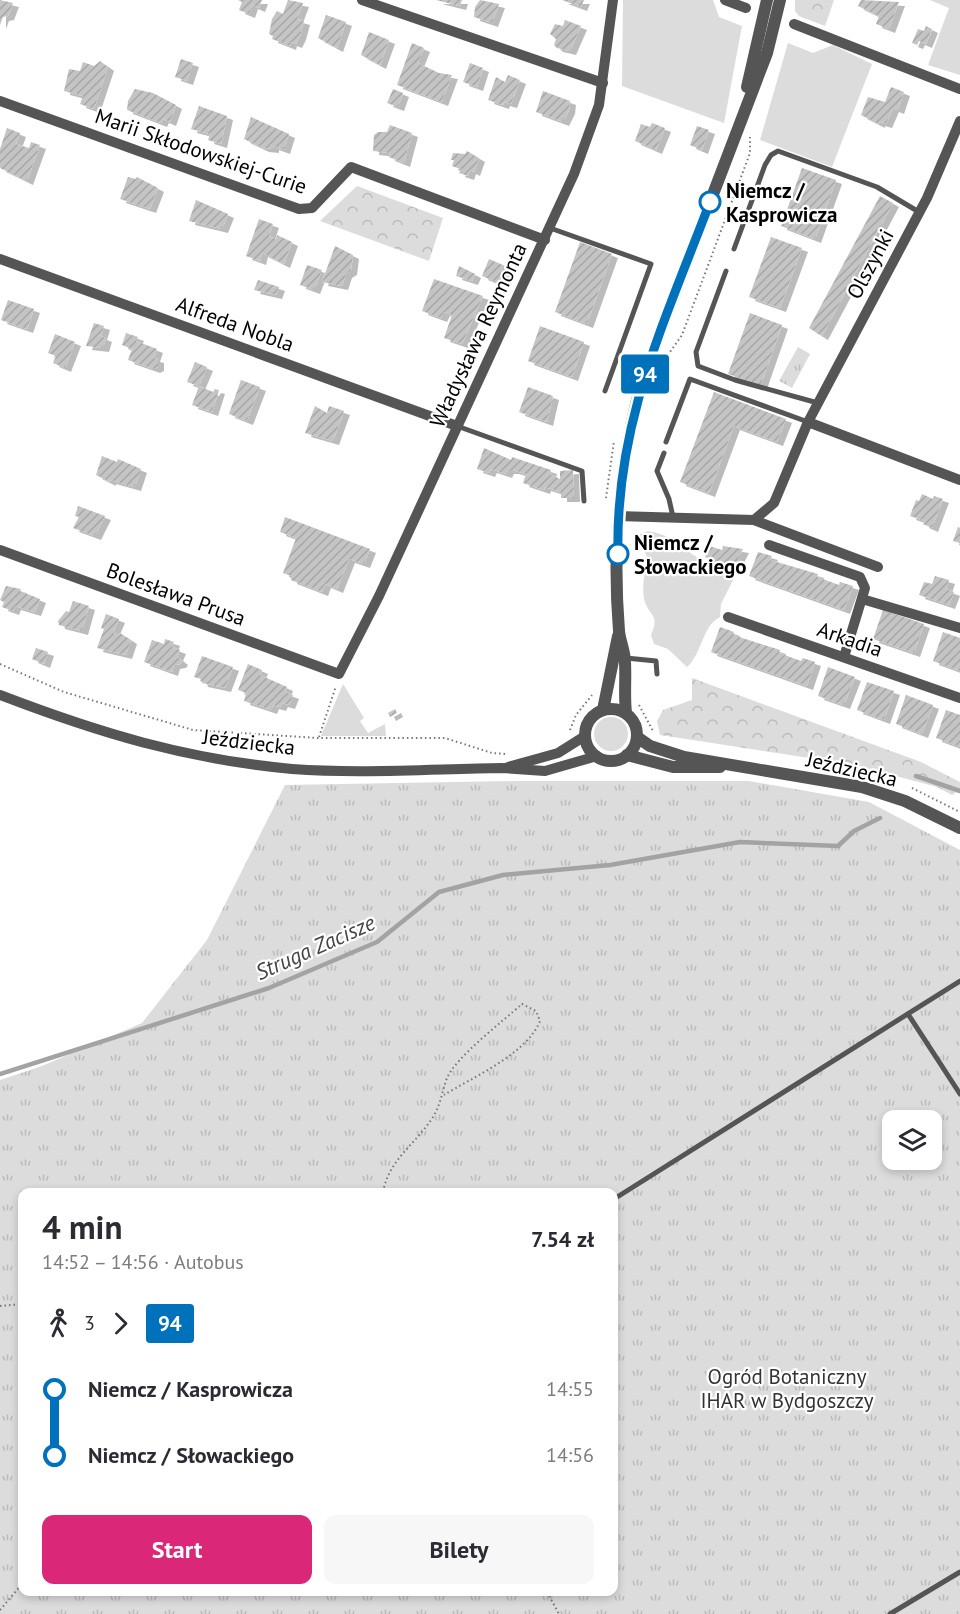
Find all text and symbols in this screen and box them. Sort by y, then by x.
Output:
street label: Marii Skłodowskiej-Curie [92,102,310,200]
place label: Niemcz / Kasprowicza [726,177,837,228]
marker: Niemcz / Kasprowicza [699,191,721,213]
street label: Olszynki [840,224,900,304]
street label: Władysława Reymonta [423,238,533,432]
street label: Alfreda Nobla [172,290,298,358]
line badge: 94 [618,354,672,394]
text: 94 [633,361,657,388]
place label: Niemcz / Słowackiego [634,529,747,580]
marker: Niemcz / Słowackiego [607,543,629,565]
street label: Bolesława Prusa [103,556,249,632]
street label: Arkadia [814,615,886,663]
street label: Jeździecka [200,723,297,761]
street label: Jeździecka [803,745,900,793]
water label: Struga Zacisze [251,908,380,986]
map controls [882,1110,942,1170]
button: layers [882,1110,942,1170]
text: 4 min [42,1205,123,1248]
text: 7.54 zł [531,1225,594,1253]
text: 14:52 – 14:56 · Autobus [42,1249,244,1275]
icon: walk [42,1307,75,1340]
icon: forward [104,1307,137,1340]
text: 3 [84,1310,95,1336]
text: 94 [158,1310,182,1337]
park label: Ogród Botaniczny IHAR w Bydgoszczy [700,1363,874,1414]
text: Niemcz / Kasprowicza [88,1375,293,1403]
text: 14:55 [546,1376,594,1402]
text: Niemcz / Słowackiego [88,1441,294,1469]
text: 14:56 [546,1442,594,1468]
button: Start [42,1515,312,1584]
button: Bilety [324,1515,594,1584]

